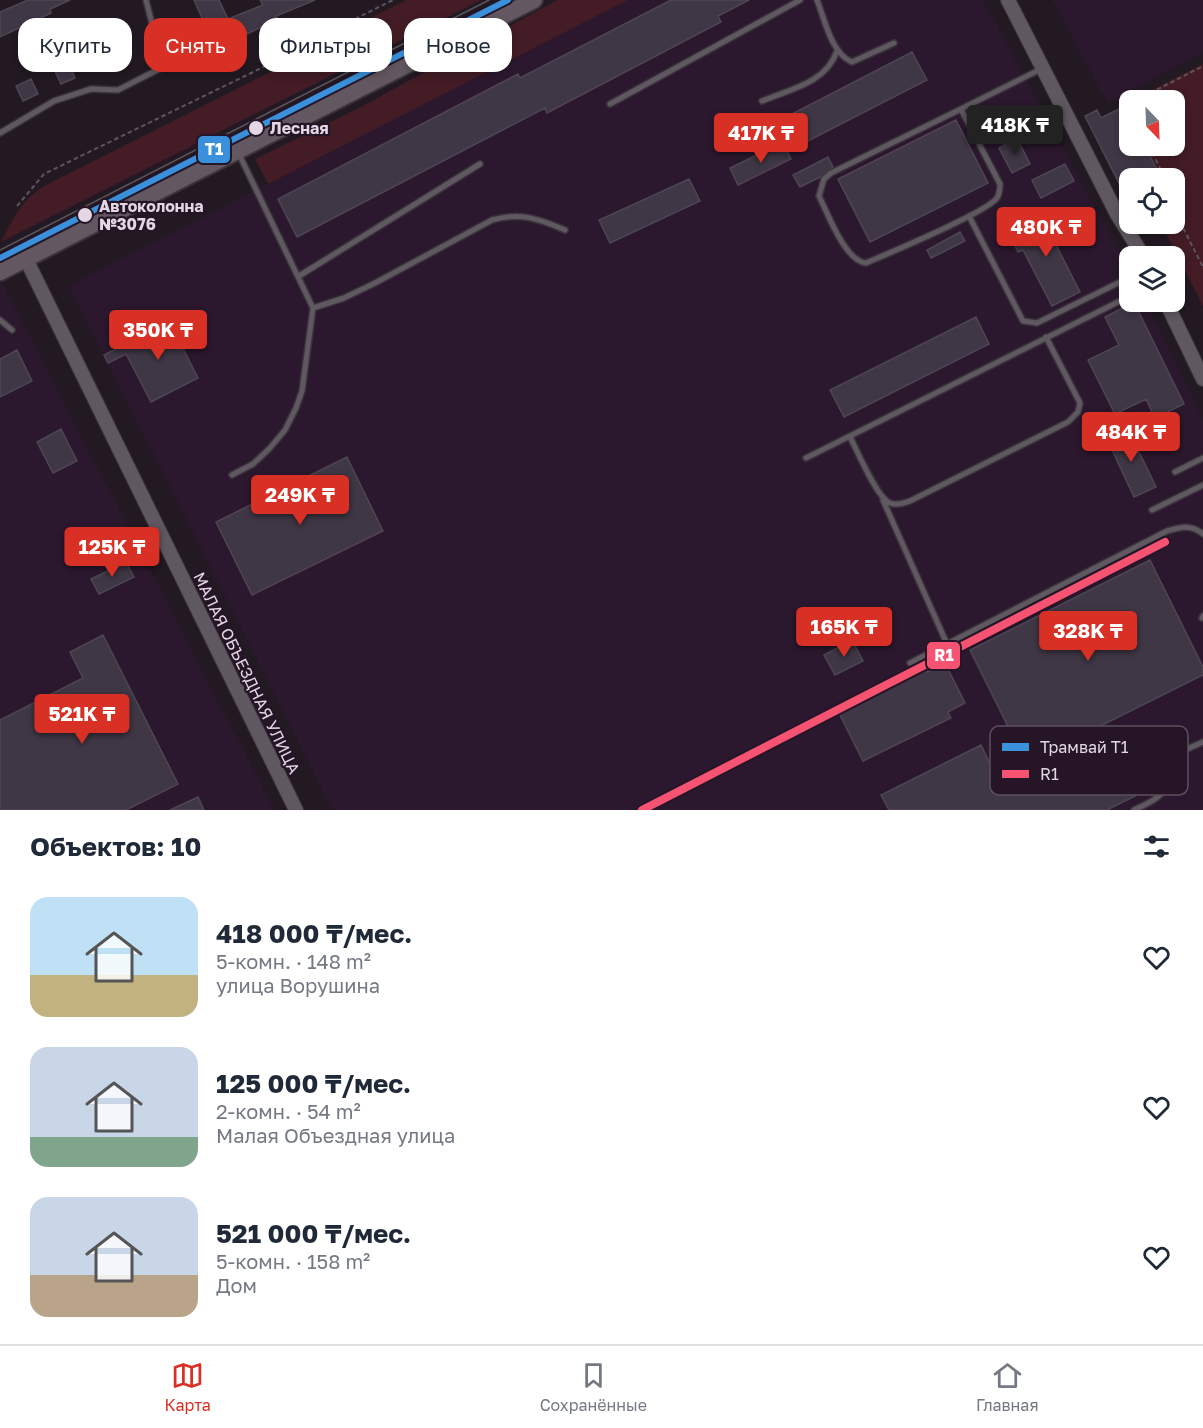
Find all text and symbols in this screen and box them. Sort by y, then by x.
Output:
chip: Купить [18,18,132,72]
chip: Снять [144,18,247,72]
chip: Фильтры [259,18,392,72]
chip: Новое [404,18,512,72]
north arrow [1119,90,1185,156]
map controls [1119,90,1185,312]
pin: 418K ₸ [966,105,1064,156]
text: 418K ₸ [981,112,1049,136]
pin: 417K ₸ [712,113,810,164]
place label: Лесная [270,118,329,138]
marker: Лесная [247,119,265,137]
text: 417K ₸ [728,120,794,144]
line badge: T1 [197,135,231,164]
text: T1 [205,139,223,159]
button: locate [1119,168,1185,234]
place label: Автоколонна №3076 [99,196,204,234]
marker: Автоколонна №3076 [76,206,94,224]
pin: 480K ₸ [997,207,1095,258]
text: 480K ₸ [1011,214,1081,238]
button: layers [1119,246,1185,312]
pin: 350K ₸ [109,310,207,361]
text: 350K ₸ [123,317,193,341]
pin: 484K ₸ [1082,412,1180,463]
text: 484K ₸ [1096,419,1166,443]
pin: 249K ₸ [251,475,349,526]
text: 249K ₸ [265,482,335,506]
pin: 125K ₸ [63,527,161,578]
text: 125K ₸ [78,534,146,558]
street label: МАЛАЯ ОБЪЕЗДНАЯ УЛИЦА [189,569,305,777]
pin: 165K ₸ [795,607,893,658]
pin: 328K ₸ [1039,611,1137,662]
text: 165K ₸ [810,614,878,638]
text: 328K ₸ [1053,618,1123,642]
line badge: R1 [926,641,961,670]
text: R1 [934,645,954,665]
pin: 521K ₸ [33,694,131,745]
text: 521K ₸ [48,701,116,725]
legend [990,726,1188,795]
text: Трамвай T1 [1040,737,1129,757]
text: R1 [1040,764,1059,784]
icon: filters [1140,830,1173,863]
text: Объектов: 10 [30,831,201,862]
text: 418 000 ₸/мес. [216,918,412,949]
icon: home [78,921,150,993]
icon: heart [1140,941,1173,974]
text: 5-комн. · 148 m² [216,949,371,973]
text: улица Ворушина [216,973,380,997]
text: 125 000 ₸/мес. [216,1068,411,1099]
icon: home [78,1071,150,1143]
icon: heart [1140,1091,1173,1124]
text: 2-комн. · 54 m² [216,1099,361,1123]
text: Малая Объездная улица [216,1123,455,1147]
text: 521 000 ₸/мес. [216,1218,411,1249]
icon: home [78,1221,150,1293]
icon: heart [1140,1241,1173,1274]
text: 5-комн. · 158 m² [216,1249,370,1273]
text: Дом [216,1273,257,1297]
tab: Карта [164,1359,211,1415]
tab: Сохранённые [540,1359,647,1415]
tab: Главная [976,1359,1039,1415]

